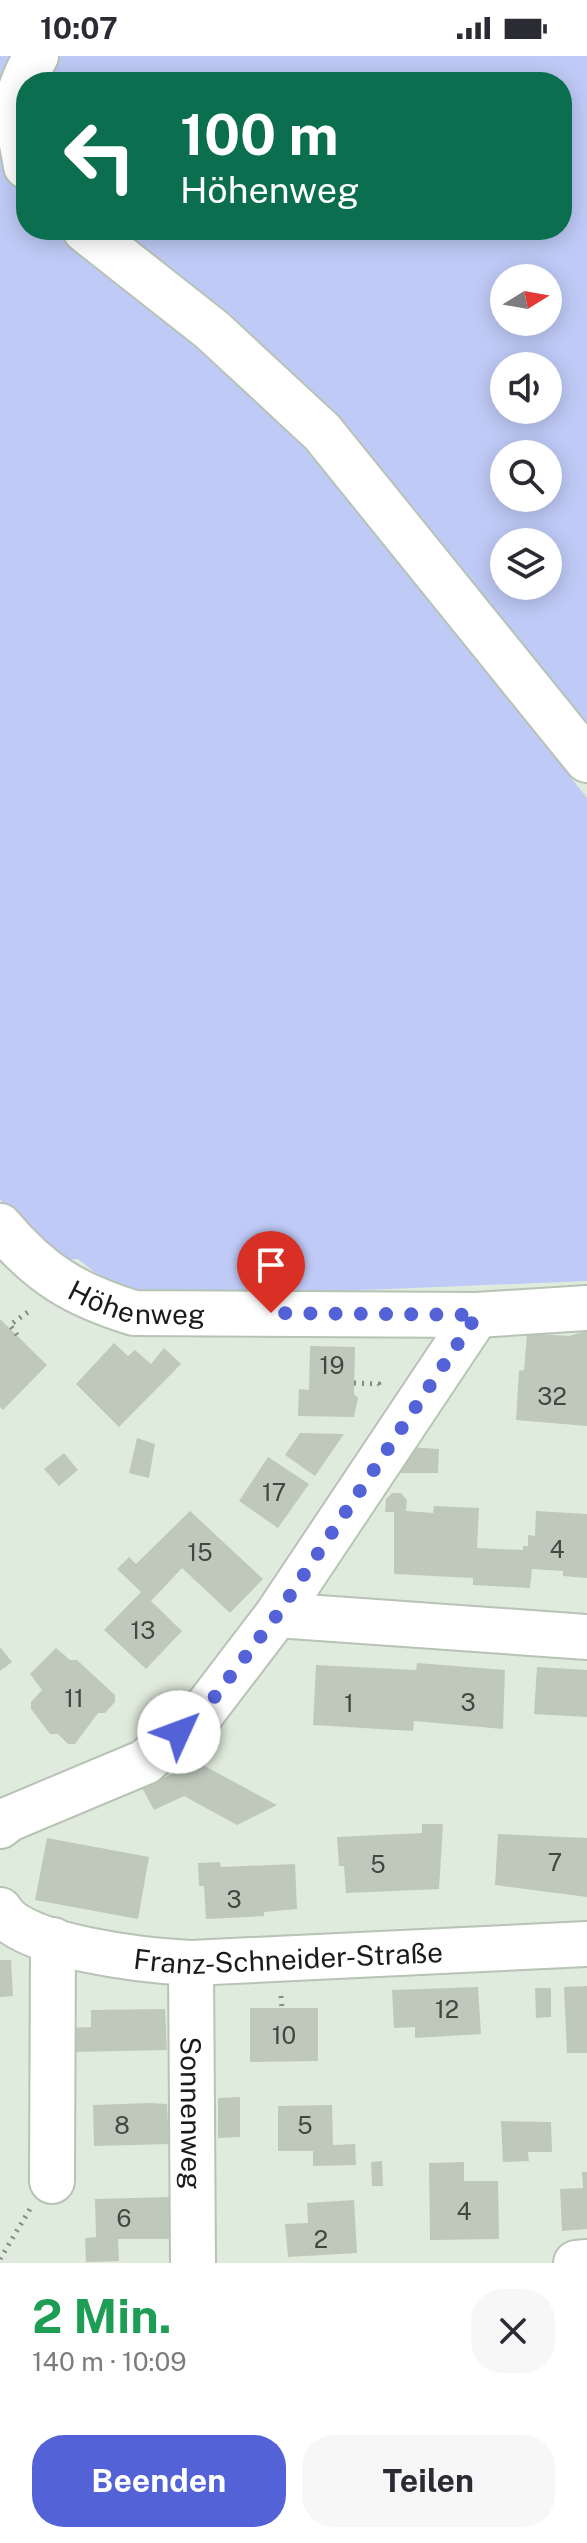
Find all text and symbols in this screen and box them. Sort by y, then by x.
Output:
text: 10:07 [40,10,118,46]
text: 100 m [180,102,339,168]
icon: left [48,104,152,208]
text: Höhenweg [180,169,359,211]
north arrow [490,264,562,336]
map controls [490,264,562,600]
button: sound [490,352,562,424]
button: search [490,440,562,512]
button: layers [490,528,562,600]
pin [237,1231,305,1313]
icon: arrive [249,1243,293,1287]
street label: Höhenweg [63,1273,205,1330]
house number: 19 [320,1351,344,1379]
house number: 32 [537,1382,567,1410]
house number: 17 [262,1478,286,1506]
house number: 4 [549,1535,565,1563]
house number: 15 [187,1538,213,1566]
house number: 13 [131,1616,155,1644]
house number: 11 [64,1684,84,1712]
house number: 3 [460,1688,476,1716]
house number: 1 [344,1689,354,1717]
position arrow [137,1690,221,1774]
house number: 7 [548,1848,562,1876]
house number: 5 [370,1850,386,1878]
house number: 3 [226,1885,242,1913]
street label: Franz-Schneider-Straße [132,1934,444,1980]
house number: 12 [435,1995,459,2023]
house number: 10 [272,2021,296,2049]
street label: Sonnenweg [175,2036,209,2190]
house number: 8 [114,2111,130,2139]
house number: 5 [297,2111,313,2139]
house number: 4 [456,2197,472,2225]
house number: 6 [117,2204,131,2232]
house number: 2 [314,2225,328,2253]
text: 2 Min. [32,2287,172,2344]
button: close [471,2289,555,2373]
text: 140 m · 10:09 [32,2346,186,2377]
button: Beenden [32,2435,286,2527]
button: Teilen [302,2435,555,2527]

